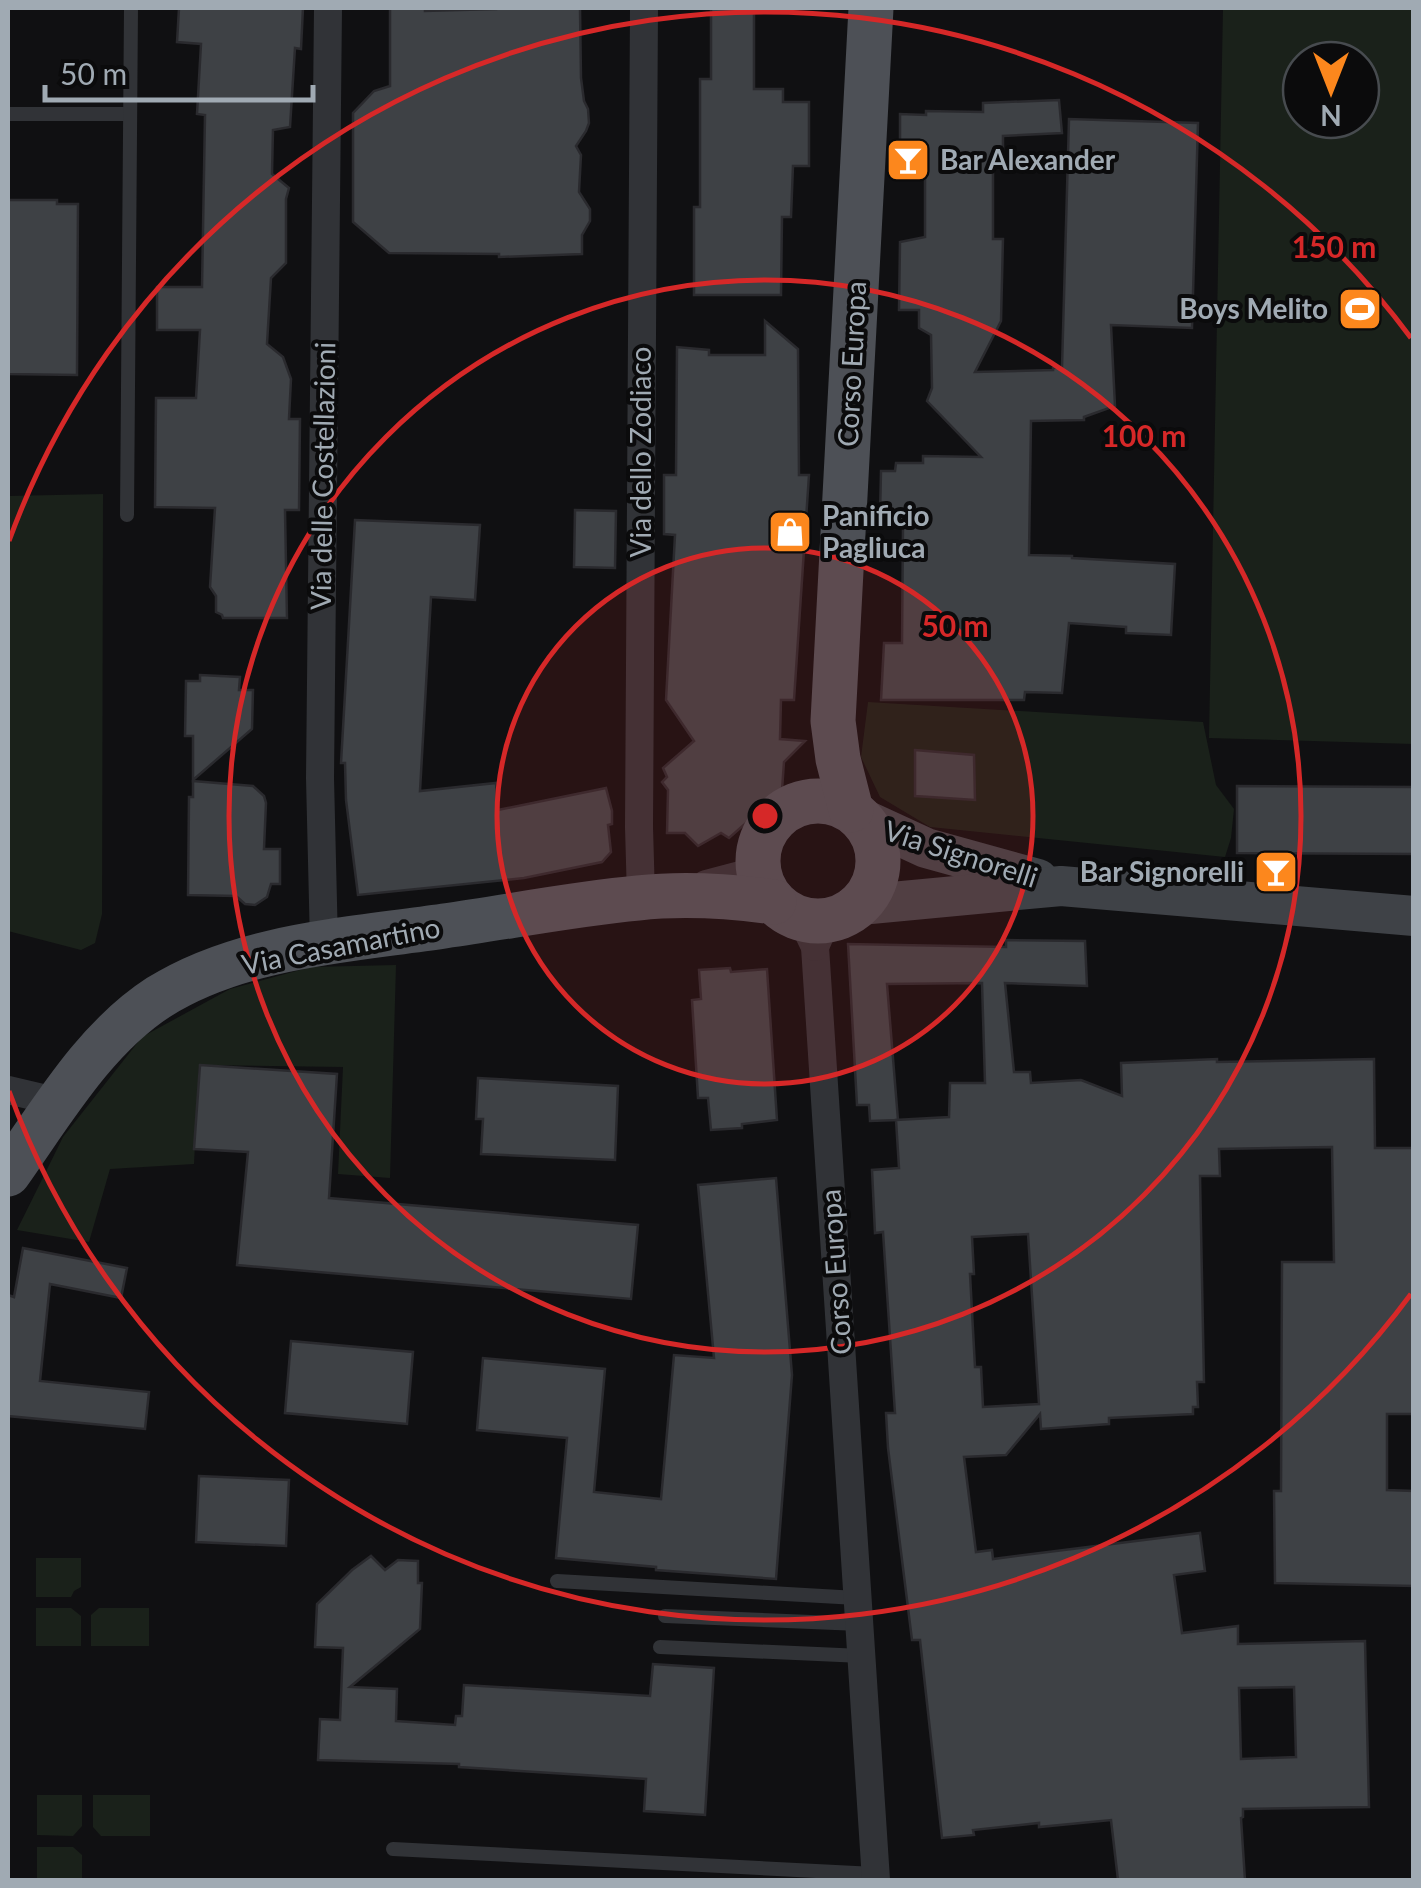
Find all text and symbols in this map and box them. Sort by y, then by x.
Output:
scale bar [45,40,312,102]
north arrow [1281,40,1381,140]
text: 50 m [60,55,127,91]
text: N [1320,99,1342,133]
bar icon: Bar Alexander [885,137,931,183]
place label: Bar Alexander [940,142,1116,176]
text: 150 m [1292,228,1376,264]
street label: Corso Europa [830,280,872,448]
sports icon: Boys Melito [1337,286,1383,332]
place label: Boys Melito [1179,291,1328,325]
street label: Via delle Costellazioni [303,342,341,610]
street label: Via dello Zodiaco [623,347,657,557]
text: 100 m [1102,417,1186,453]
place label: Panificio Pagliuca [822,498,930,564]
shop icon: Panificio Pagliuca [767,509,813,555]
text: 50 m [921,607,989,643]
centre of rings [747,798,783,834]
street label: Via Signorelli [880,812,1042,894]
bar icon: Bar Signorelli [1253,849,1299,895]
place label: Bar Signorelli [1080,854,1244,888]
street label: Via Casamartino [239,909,443,981]
street label: Corso Europa [812,1188,858,1356]

